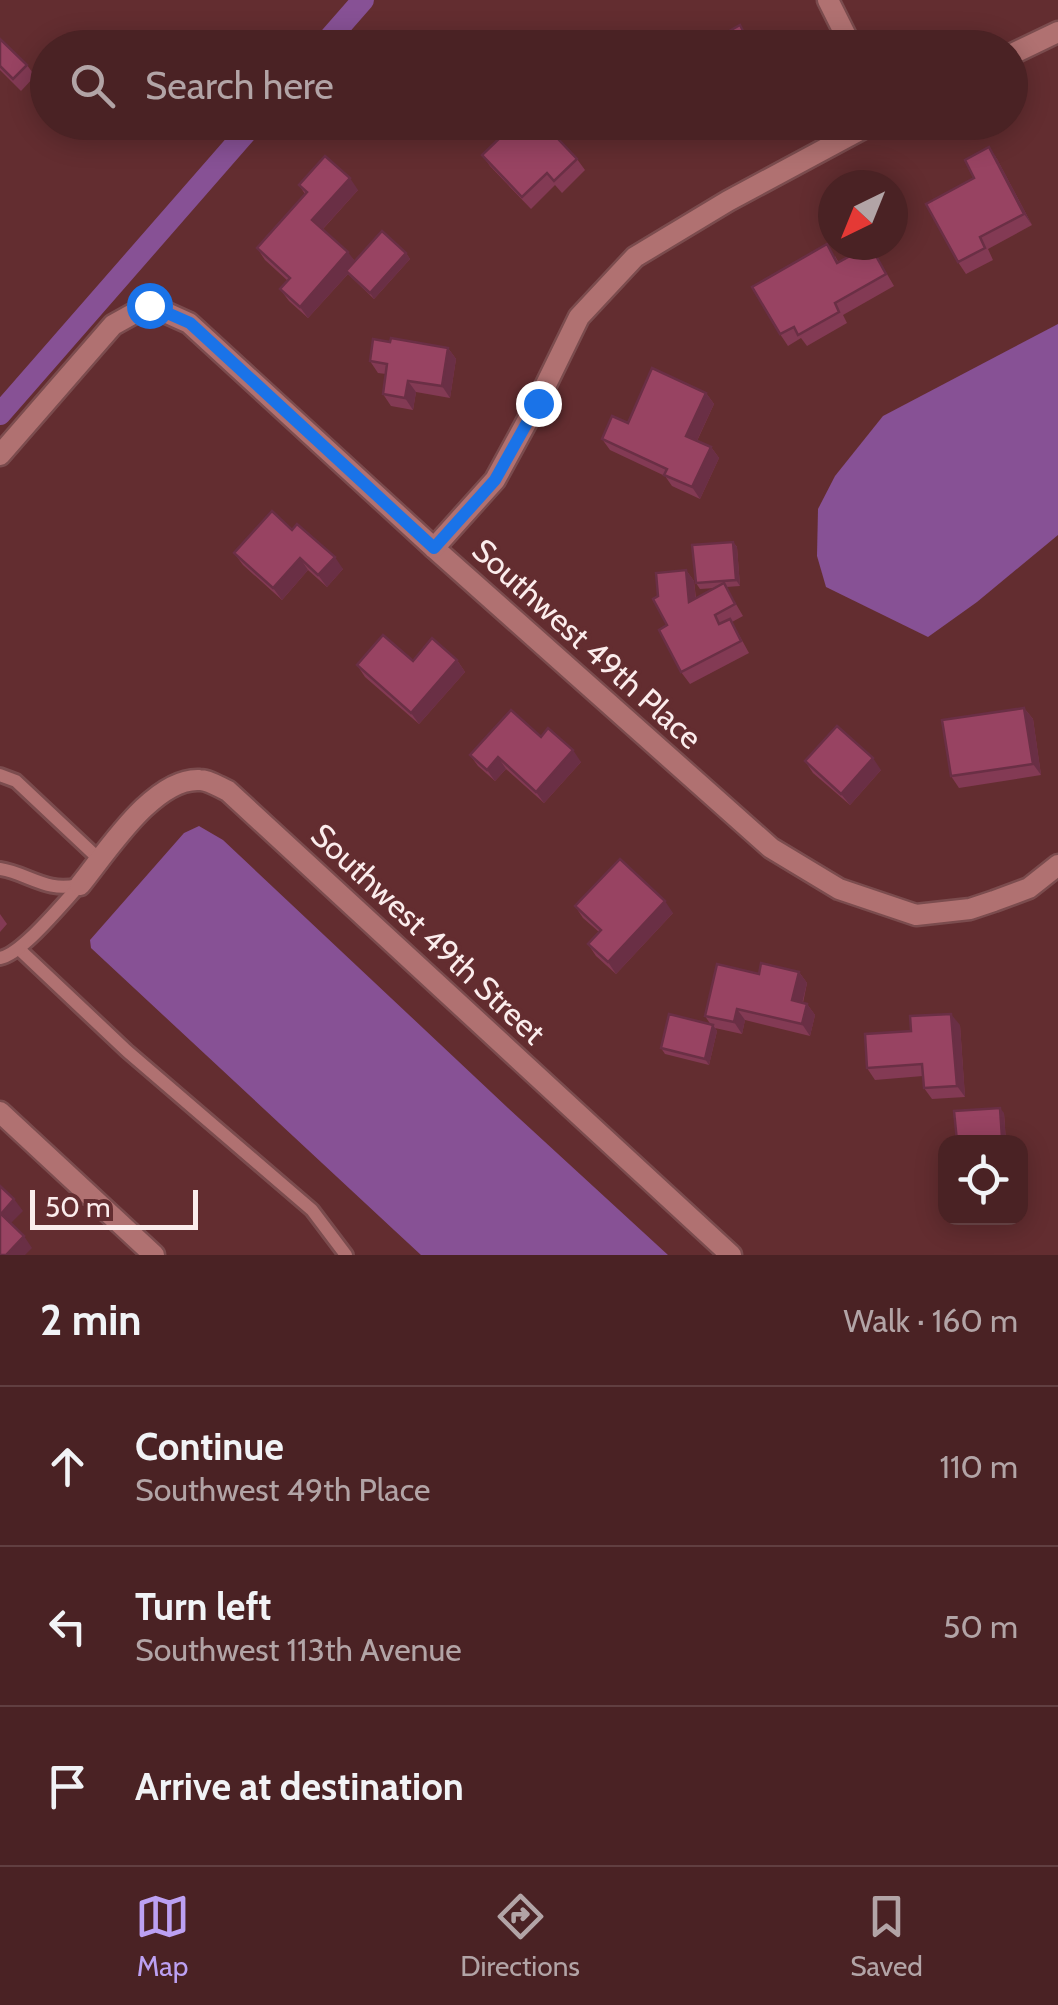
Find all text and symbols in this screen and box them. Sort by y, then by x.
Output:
search box [30,30,1028,140]
icon: search [65,58,120,113]
text: Search here [145,62,334,109]
north arrow [818,170,908,260]
route start [127,283,173,329]
route end [516,381,562,427]
street label: Southwest 49th Place [465,530,710,757]
street label: Southwest 49th Street [303,815,554,1052]
map controls [938,1135,1028,1225]
button: locate [938,1135,1028,1225]
scale bar [30,1185,198,1230]
text: 50 m [45,1190,111,1224]
text: 2 min [40,1294,141,1346]
text: Walk · 160 m [844,1301,1018,1340]
text: Continue [135,1423,284,1470]
icon: ahead [40,1439,95,1494]
text: 110 m [940,1447,1018,1486]
text: Southwest 49th Place [135,1470,430,1509]
text: Turn left [135,1583,271,1630]
icon: left [40,1599,95,1654]
text: 50 m [943,1607,1018,1646]
text: Southwest 113th Avenue [135,1630,462,1669]
icon: arrive [40,1759,95,1814]
text: Arrive at destination [135,1763,464,1810]
tab: Map [135,1889,190,1983]
tab: Directions [460,1889,580,1983]
tab: Saved [850,1889,923,1983]

